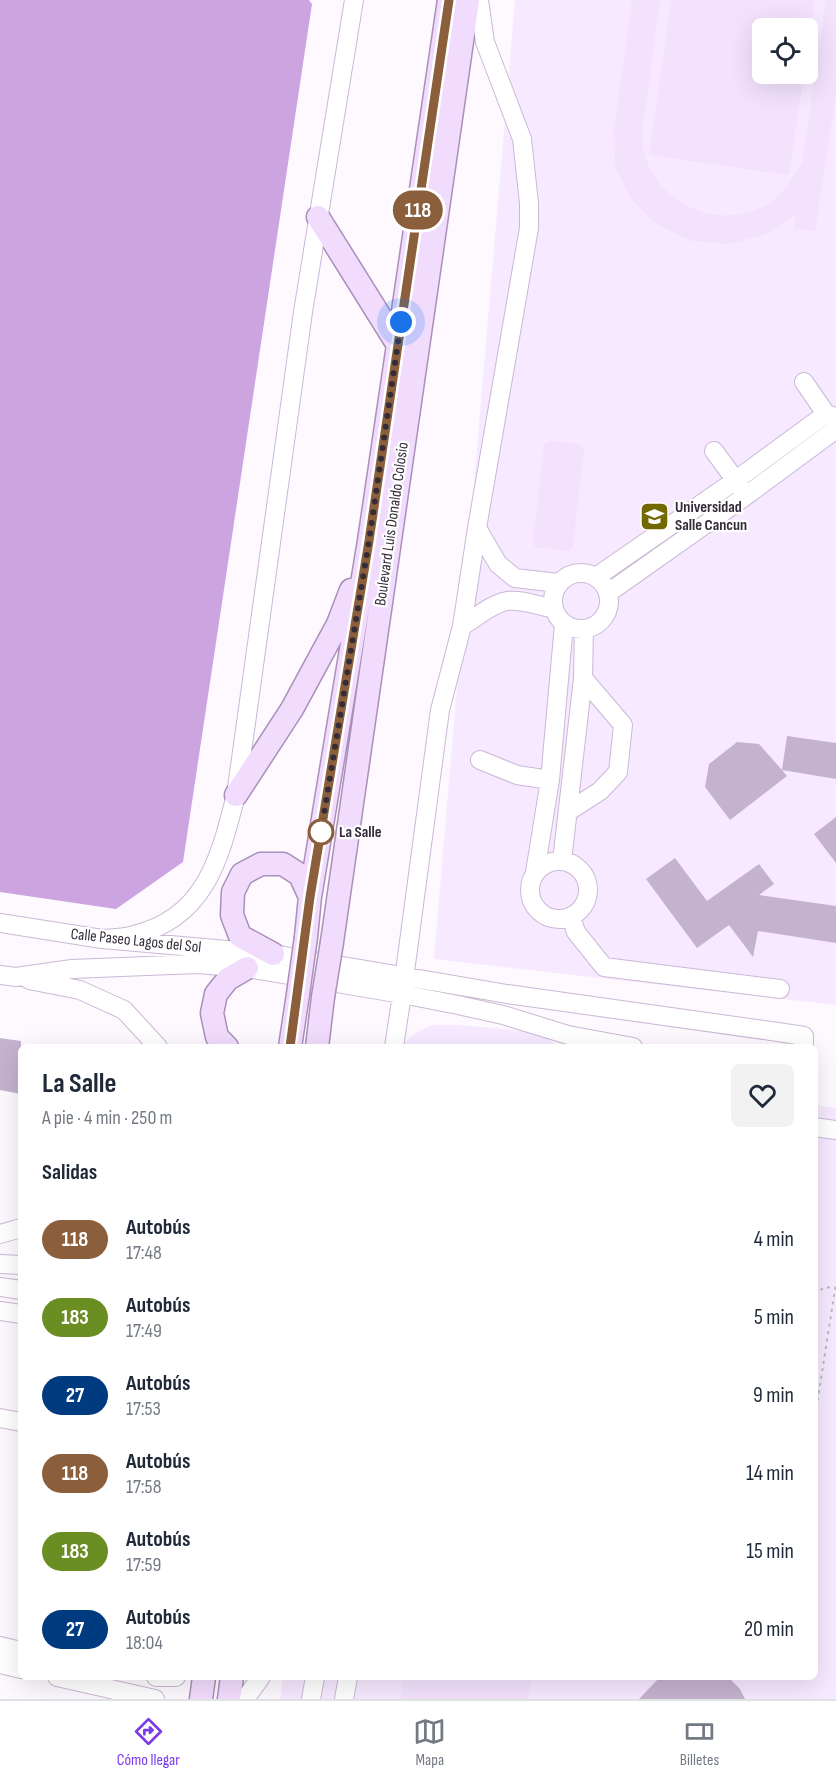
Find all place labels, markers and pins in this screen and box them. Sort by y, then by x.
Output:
place label: Universidad Salle Cancun [675,498,747,535]
school or university icon: Universidad Salle Cancun [638,500,670,532]
marker: La Salle [308,819,334,845]
place label: La Salle [339,823,382,842]

